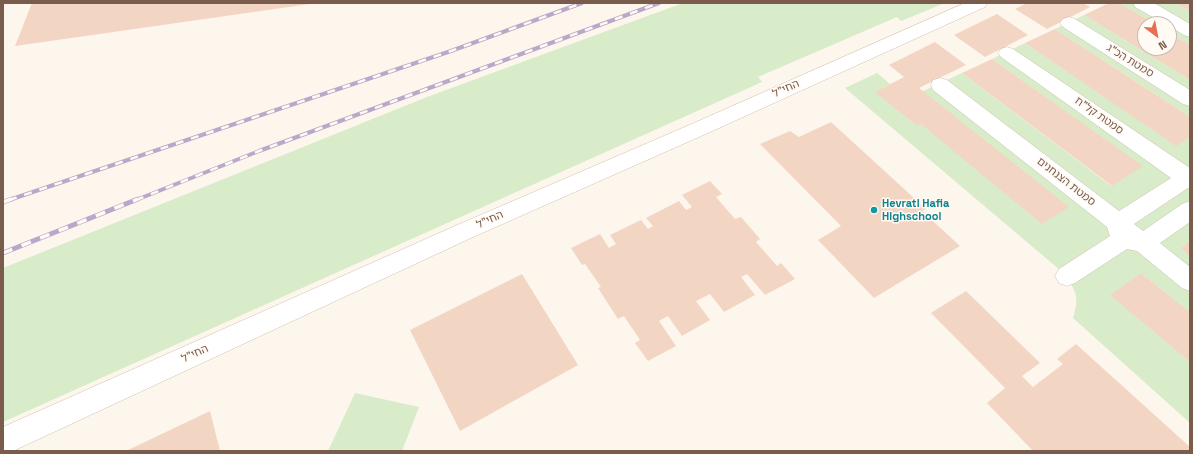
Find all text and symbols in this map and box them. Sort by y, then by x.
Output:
north arrow [1137,16,1177,56]
text: N [1156,37,1170,53]
street label: סמטת הכ"ג [1104,41,1156,81]
street label: החי"ל [771,77,801,101]
street label: סמטת קל"ח [1072,94,1126,138]
street label: סמטת הצנחנים [1034,155,1098,209]
place label: Hevrati Hafia Highschool [882,197,949,223]
marker: Hevrati Hafia Highschool [869,205,879,215]
street label: החי"ל [475,208,505,232]
street label: החי"ל [180,342,210,366]

